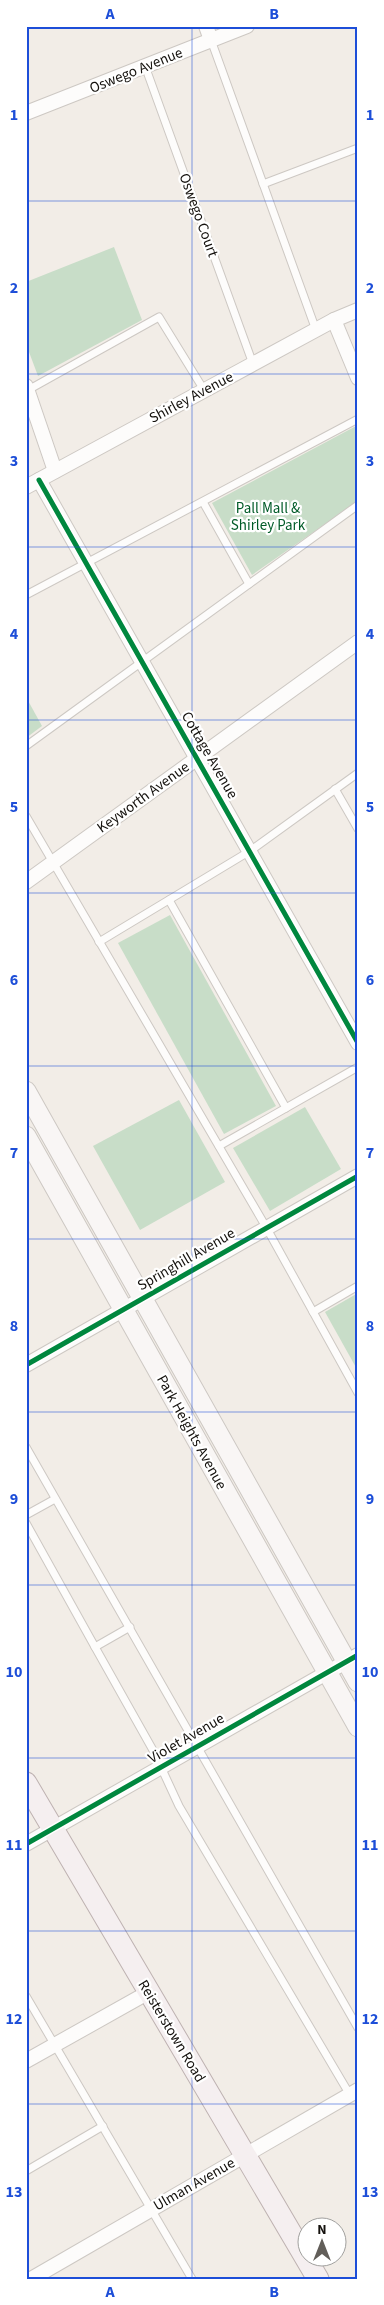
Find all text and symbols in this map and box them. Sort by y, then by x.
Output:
text: A [104,3,115,25]
text: B [269,3,279,25]
street label: Oswego Avenue [86,42,186,99]
text: 1 [10,104,18,126]
text: 1 [366,104,374,126]
street label: Oswego Court [174,170,223,260]
text: 2 [10,277,18,299]
text: 2 [366,277,374,299]
street label: Shirley Avenue [145,366,237,428]
text: 3 [10,450,18,472]
text: 3 [366,450,374,472]
park label: Pall Mall & Shirley Park [231,498,306,536]
text: 4 [10,623,19,645]
text: 4 [366,623,375,645]
street label: Cottage Avenue [176,708,243,803]
street label: Keyworth Avenue [93,757,194,838]
text: 5 [10,796,18,818]
text: 5 [366,796,374,818]
text: 6 [10,969,18,991]
text: 6 [366,969,374,991]
text: 7 [10,1142,18,1164]
text: 7 [366,1142,374,1164]
street label: Springhill Avenue [133,1223,239,1296]
text: 8 [10,1315,18,1337]
text: 8 [366,1315,374,1337]
street label: Park Heights Avenue [151,1371,232,1493]
text: 9 [10,1488,18,1510]
text: 9 [366,1488,374,1510]
text: 10 [6,1661,22,1683]
text: 10 [362,1661,378,1683]
street label: Violet Avenue [144,1708,228,1769]
text: 11 [6,1834,22,1856]
text: 11 [362,1834,378,1856]
street label: Reisterstown Road [133,1976,210,2086]
text: 12 [6,2008,22,2030]
text: 12 [362,2008,378,2030]
street label: Ulman Avenue [150,2153,239,2216]
text: 13 [6,2181,22,2203]
text: 13 [362,2181,378,2203]
north arrow [296,2218,346,2268]
text: N [317,2220,327,2240]
text: A [104,2281,115,2303]
text: B [269,2281,279,2303]

